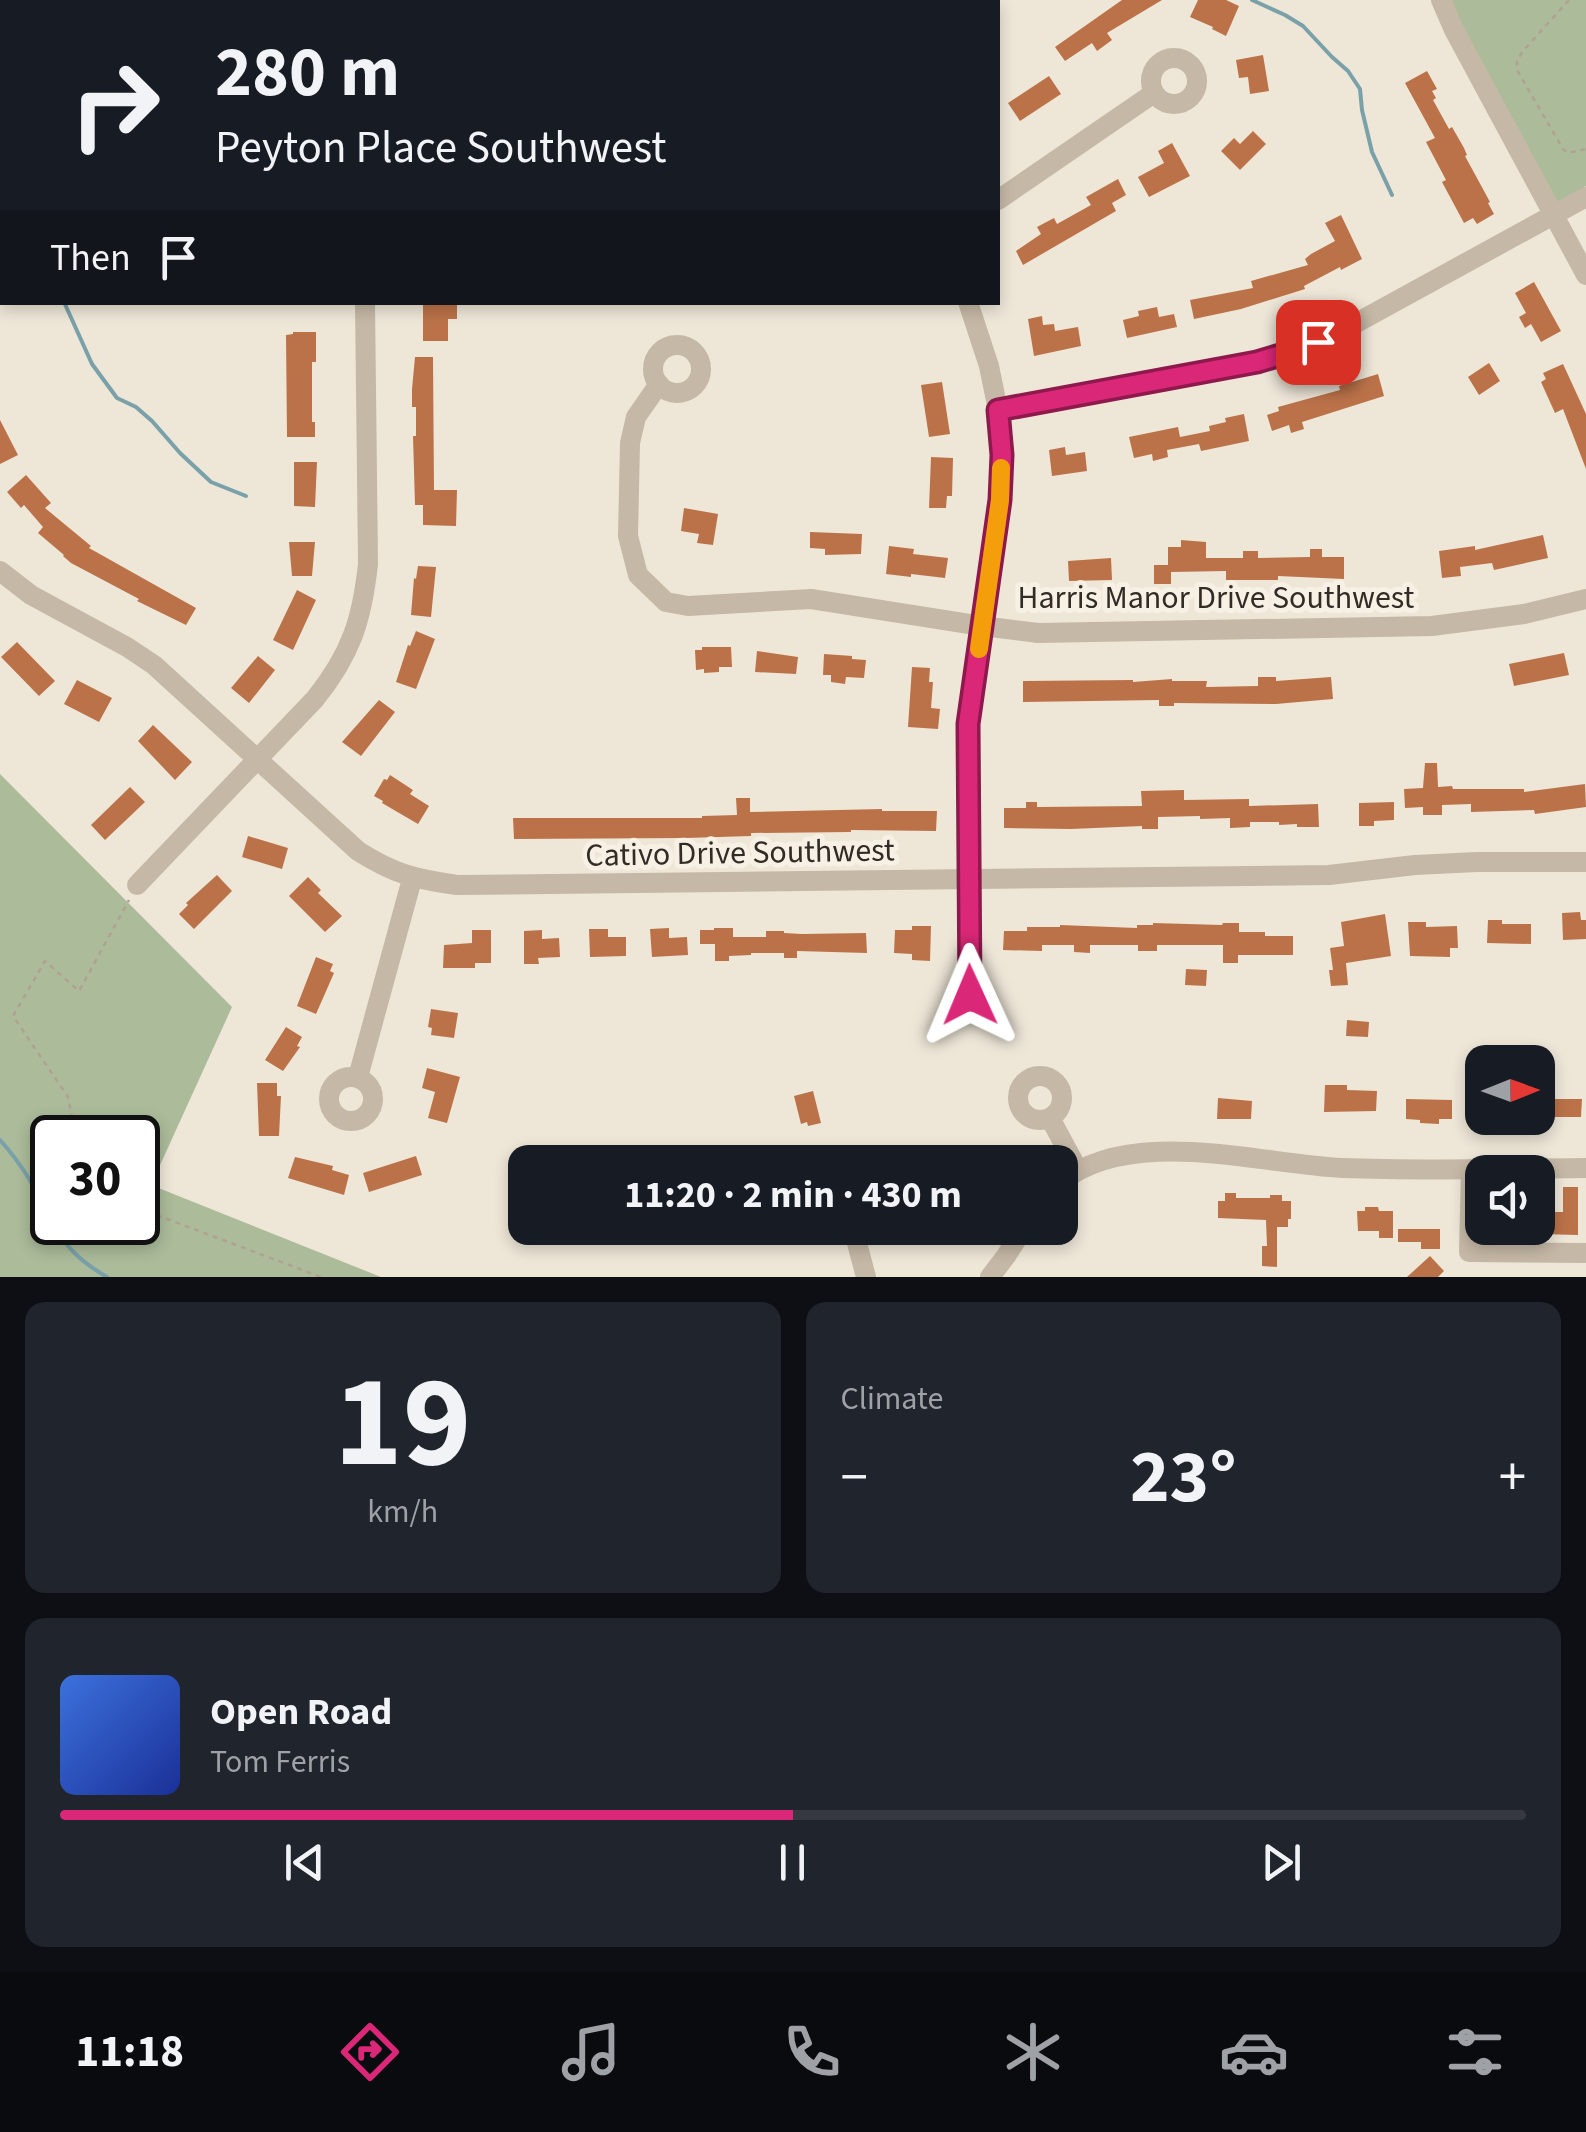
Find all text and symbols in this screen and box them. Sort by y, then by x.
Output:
text: 280 m [215,23,400,123]
icon: right [50,40,180,170]
text: Peyton Place Southwest [215,116,666,180]
icon: arrive [151,230,206,285]
text: Then [50,231,131,285]
pin [1276,300,1361,385]
icon: arrive [1291,315,1346,370]
street label: Harris Manor Drive Southwest [1018,575,1415,621]
street label: Cativo Drive Southwest [585,827,895,879]
position arrow [918,943,1022,1047]
north arrow [1465,1045,1555,1135]
map controls [1465,1045,1555,1245]
speed limit sign: 30 [30,1115,160,1245]
button: sound [1465,1155,1555,1245]
text: 11:20 · 2 min · 430 m [624,1168,962,1222]
text: 19 [334,1331,471,1516]
text: Climate [841,1376,943,1422]
text: 23° [1130,1424,1237,1531]
text: − [841,1439,868,1517]
text: + [1499,1439,1526,1517]
text: km/h [367,1489,438,1535]
text: Open Road [210,1685,392,1739]
text: Tom Ferris [210,1739,350,1785]
icon: previous [277,1835,332,1890]
icon: pause [765,1835,820,1890]
icon: next [1254,1835,1309,1890]
icon: directions [335,2017,405,2087]
icon: music [556,2017,626,2087]
icon: phone [777,2017,847,2087]
icon: climate [998,2017,1068,2087]
icon: car [1219,2017,1289,2087]
icon: filters [1440,2017,1510,2087]
text: 11:18 [76,2020,184,2084]

